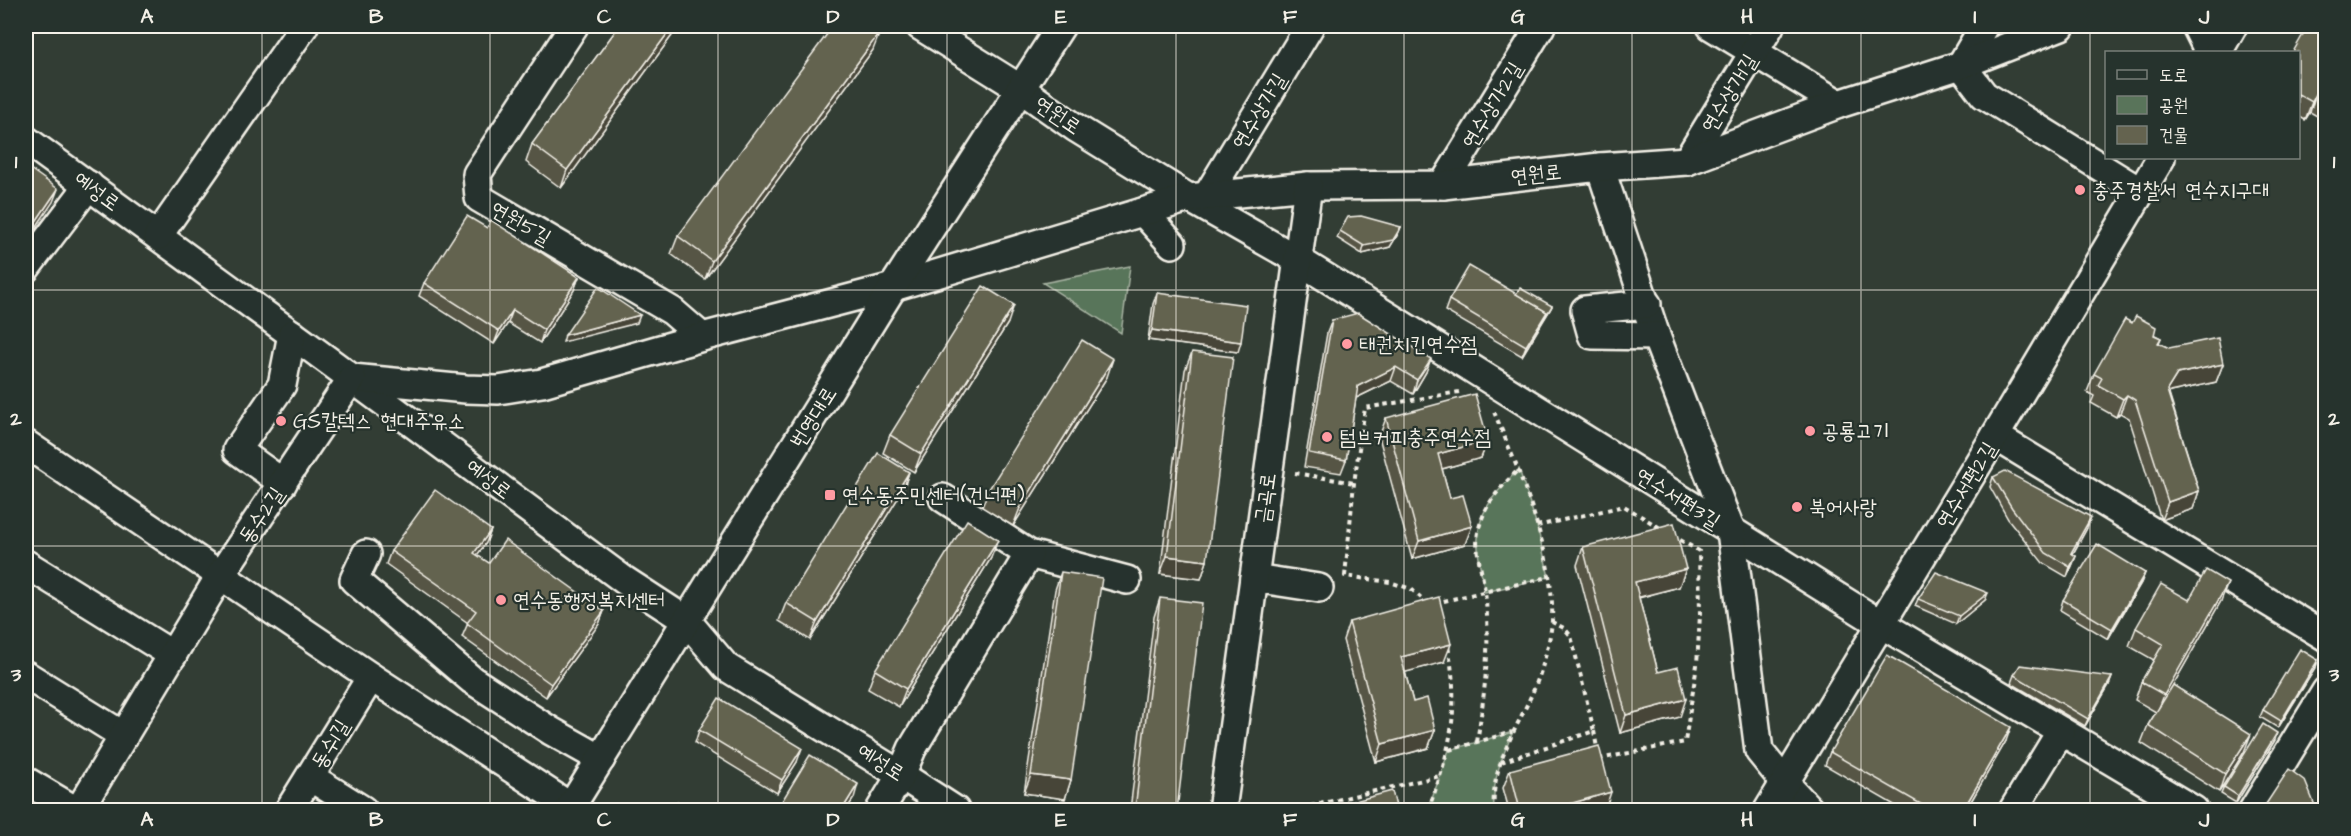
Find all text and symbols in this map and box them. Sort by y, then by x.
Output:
text: A [141,3,154,31]
text: B [369,3,384,31]
text: C [597,3,612,31]
text: D [827,3,840,31]
text: E [1055,3,1067,31]
text: F [1283,3,1298,31]
text: G [1511,3,1525,31]
text: H [1741,3,1753,31]
text: I [1973,3,1977,31]
text: J [2198,3,2210,31]
street label: 연수상가1길 [1695,48,1764,138]
legend [2105,51,2300,159]
street label: 연수상가2길 [1455,56,1530,154]
text: 도로 [2159,63,2188,88]
street label: 연수상가길 [1225,67,1294,155]
street label: 연원로 [1029,89,1087,142]
text: 공원 [2159,93,2188,118]
text: 건물 [2159,123,2188,148]
text: 1 [15,148,18,176]
text: 1 [2333,148,2336,176]
street label: 연원로 [1509,157,1563,192]
street label: 예성로 [68,165,126,218]
place label: 충주경찰서 연수지구대 [2092,176,2269,205]
marker: 충주경찰서 연수지구대 [2073,183,2087,197]
street label: 연원5길 [485,194,556,252]
place label: 태권치킨연수점 [1359,330,1477,359]
marker: 태권치킨연수점 [1340,337,1354,351]
street label: 번영대로 [783,381,844,454]
text: 2 [9,405,22,433]
text: 2 [2327,405,2340,433]
place label: GS칼텍스 현대주유소 [293,407,465,436]
marker: GS칼텍스 현대주유소 [274,414,288,428]
place label: 공룡고기 [1822,417,1890,446]
place label: 텀브커피충주연수점 [1339,423,1491,452]
marker: 공룡고기 [1803,424,1817,438]
marker: 텀브커피충주연수점 [1320,430,1334,444]
street label: 연수서편2길 [1929,436,2004,534]
street label: 예성로 [460,453,518,506]
street label: 연수서편3길 [1630,461,1726,536]
street label: 금곡로 [1248,471,1283,525]
street label: 동수2길 [232,481,291,549]
place label: 연수동주민센터(건너편) [842,481,1025,510]
marker: 연수동주민센터(건너편) [823,488,837,502]
place label: 북어사랑 [1809,493,1877,522]
marker: 북어사랑 [1790,500,1804,514]
place label: 연수동행정복지센터 [513,586,665,615]
marker: 연수동행정복지센터 [494,593,508,607]
text: 3 [10,661,22,689]
text: 3 [2328,661,2340,689]
street label: 동수1길 [304,714,357,775]
street label: 예성로 [852,737,910,788]
text: A [141,806,154,834]
text: B [369,806,384,834]
text: C [597,806,612,834]
text: D [827,806,840,834]
text: E [1055,806,1067,834]
text: F [1283,806,1298,834]
text: G [1511,806,1525,834]
text: H [1741,806,1753,834]
text: I [1973,806,1977,834]
text: J [2198,806,2210,834]

